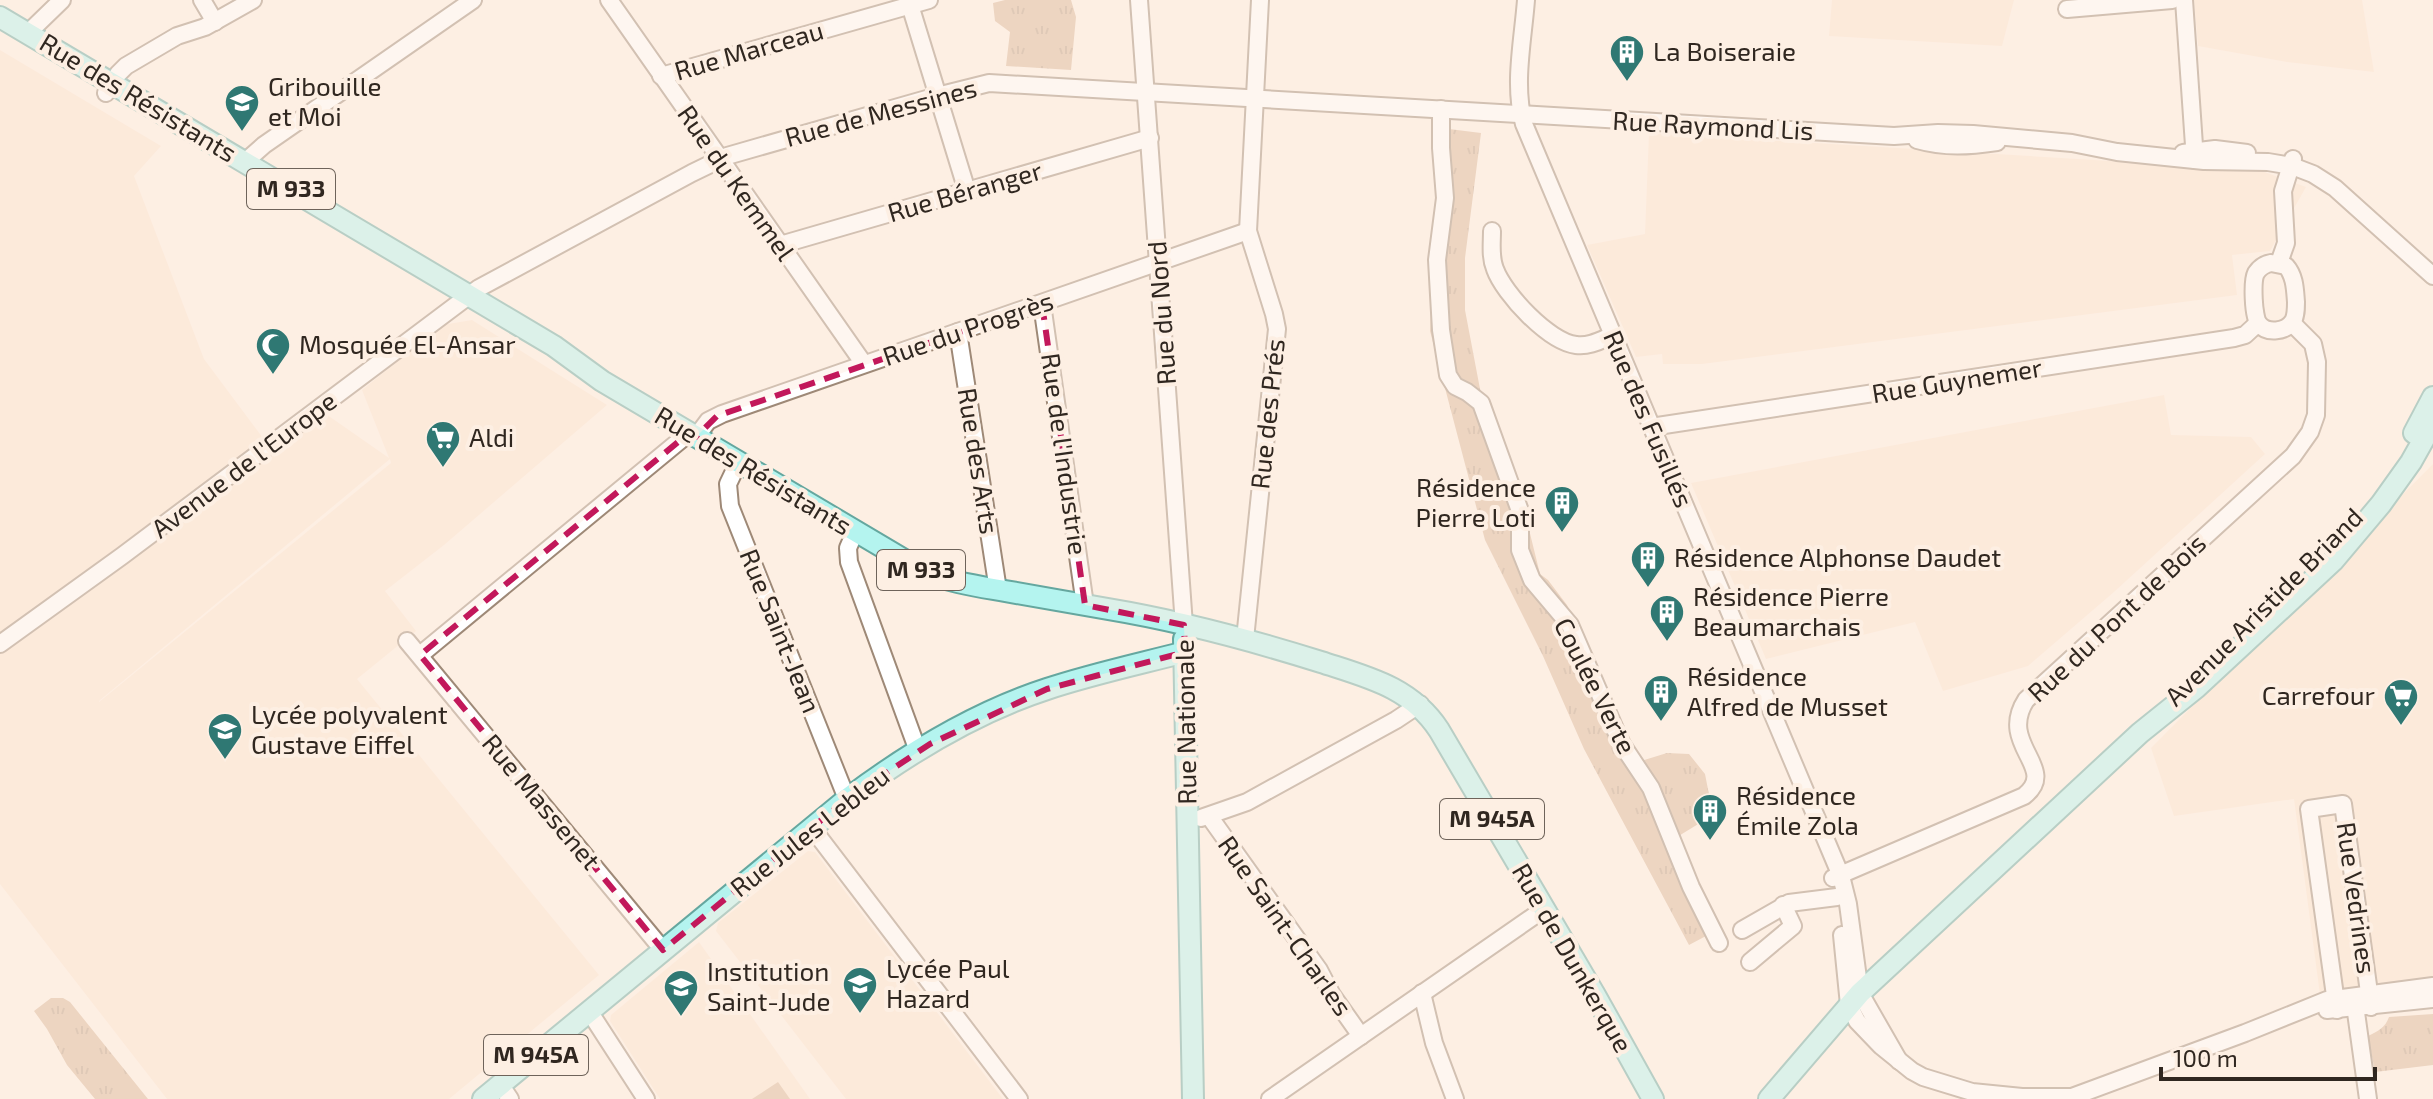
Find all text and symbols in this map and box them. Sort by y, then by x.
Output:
street label: Rue Marceau [671,14,827,86]
street label: Rue des Résistants [35,26,243,168]
building icon: La Boiseraie [1608,33,1646,83]
place label: La Boiseraie [1653,35,1796,66]
place label: Gribouille et Moi [268,70,381,131]
street label: Rue de Messines [781,71,980,152]
school or university icon: Gribouille et Moi [223,83,261,133]
street label: Rue du Kemmel [672,99,802,266]
street label: Rue Raymond Lis [1612,104,1814,145]
street label: Rue Béranger [884,154,1045,227]
road number: M 933 [247,169,335,209]
street label: Rue du Nord [1140,240,1181,386]
street label: Rue du Progrès [878,284,1057,371]
street label: Rue des Fusillés [1598,325,1701,512]
mosque icon: Mosquée El-Ansar [254,326,292,376]
place label: Mosquée El-Ansar [299,328,516,359]
street label: Rue des Prés [1243,337,1290,491]
street label: Rue de l'Industrie [1036,351,1095,557]
street label: Rue Guynemer [1869,351,2044,408]
street label: Avenue de l'Europe [145,384,342,543]
street label: Rue des Arts [953,385,1006,536]
street label: Rue des Résistants [650,399,858,541]
supermarket icon: Aldi [424,419,462,469]
place label: Aldi [469,421,514,452]
place label: Résidence Pierre Loti [1416,471,1536,532]
building icon: Résidence Pierre Loti [1543,484,1581,534]
street label: Avenue Aristide Briand [2158,501,2368,711]
street label: Rue du Pont de Bois [2021,526,2211,707]
building icon: Résidence Alphonse Daudet [1629,539,1667,589]
place label: Résidence Alphonse Daudet [1674,541,2001,572]
street label: Rue Saint-Jean [734,544,828,717]
road number: M 933 [877,550,965,590]
place label: Résidence Pierre Beaumarchais [1693,580,1889,641]
building icon: Résidence Pierre Beaumarchais [1648,593,1686,643]
street label: Coulée Verte [1549,612,1644,758]
street label: Rue Nationale [1168,639,1201,805]
place label: Résidence Alfred de Musset [1687,660,1888,721]
building icon: Résidence Alfred de Musset [1642,673,1680,723]
supermarket icon: Carrefour [2382,677,2420,727]
place label: Carrefour [2262,679,2375,710]
place label: Lycée polyvalent Gustave Eiffel [251,698,448,759]
school or university icon: Lycée polyvalent Gustave Eiffel [206,711,244,761]
street label: Rue Massenet [477,727,608,875]
street label: Rue Jules Lebleu [723,759,895,902]
place label: Résidence Émile Zola [1736,779,1859,840]
building icon: Résidence Émile Zola [1691,792,1729,842]
road number: M 945A [1440,799,1544,839]
street label: Rue Vedrines [2331,820,2383,976]
street label: Rue Saint-Charles [1213,829,1360,1021]
street label: Rue de Dunkerque [1507,857,1640,1057]
place label: Lycée Paul Hazard [886,952,1010,1013]
place label: Institution Saint-Jude [707,955,830,1016]
school or university icon: Lycée Paul Hazard [841,965,879,1015]
school or university icon: Institution Saint-Jude [662,968,700,1018]
scale bar [2161,1031,2375,1081]
road number: M 945A [484,1035,588,1075]
text: 100 m [2173,1043,2238,1072]

